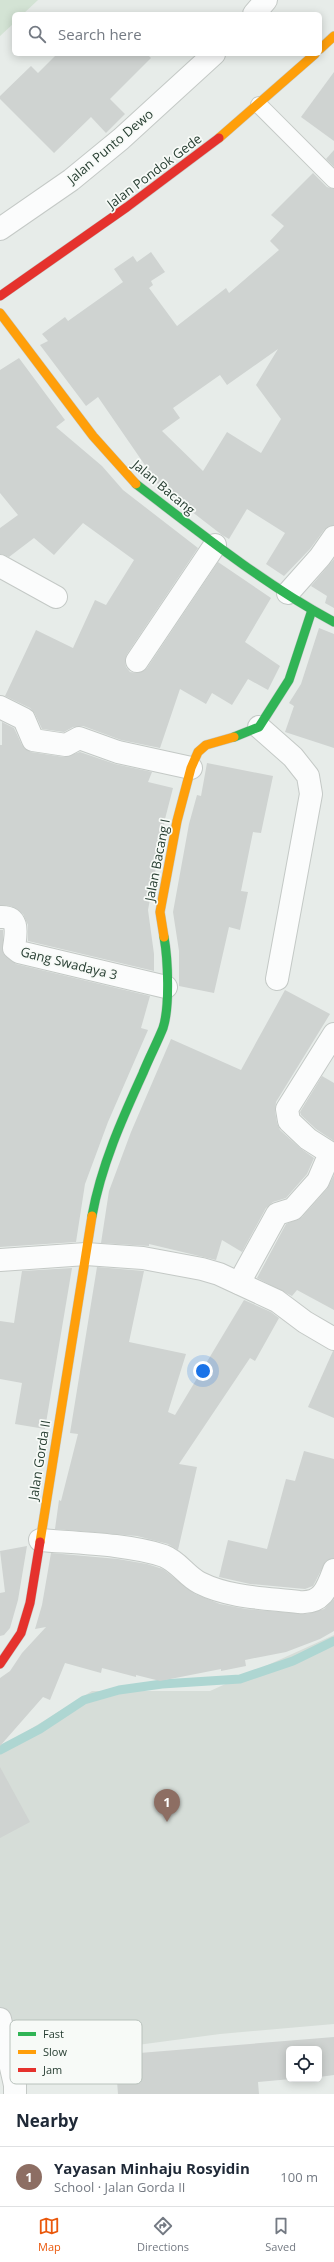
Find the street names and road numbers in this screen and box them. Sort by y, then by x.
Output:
street label: Jalan Punto Dewo [62,105,157,189]
street label: Jalan Pondok Gede [101,129,205,214]
street label: Jalan Bacang [127,454,199,519]
street label: Jalan Bacang I [140,817,174,905]
street label: Gang Swadaya 3 [19,942,119,984]
street label: Jalan Gorda II [23,1419,54,1503]

